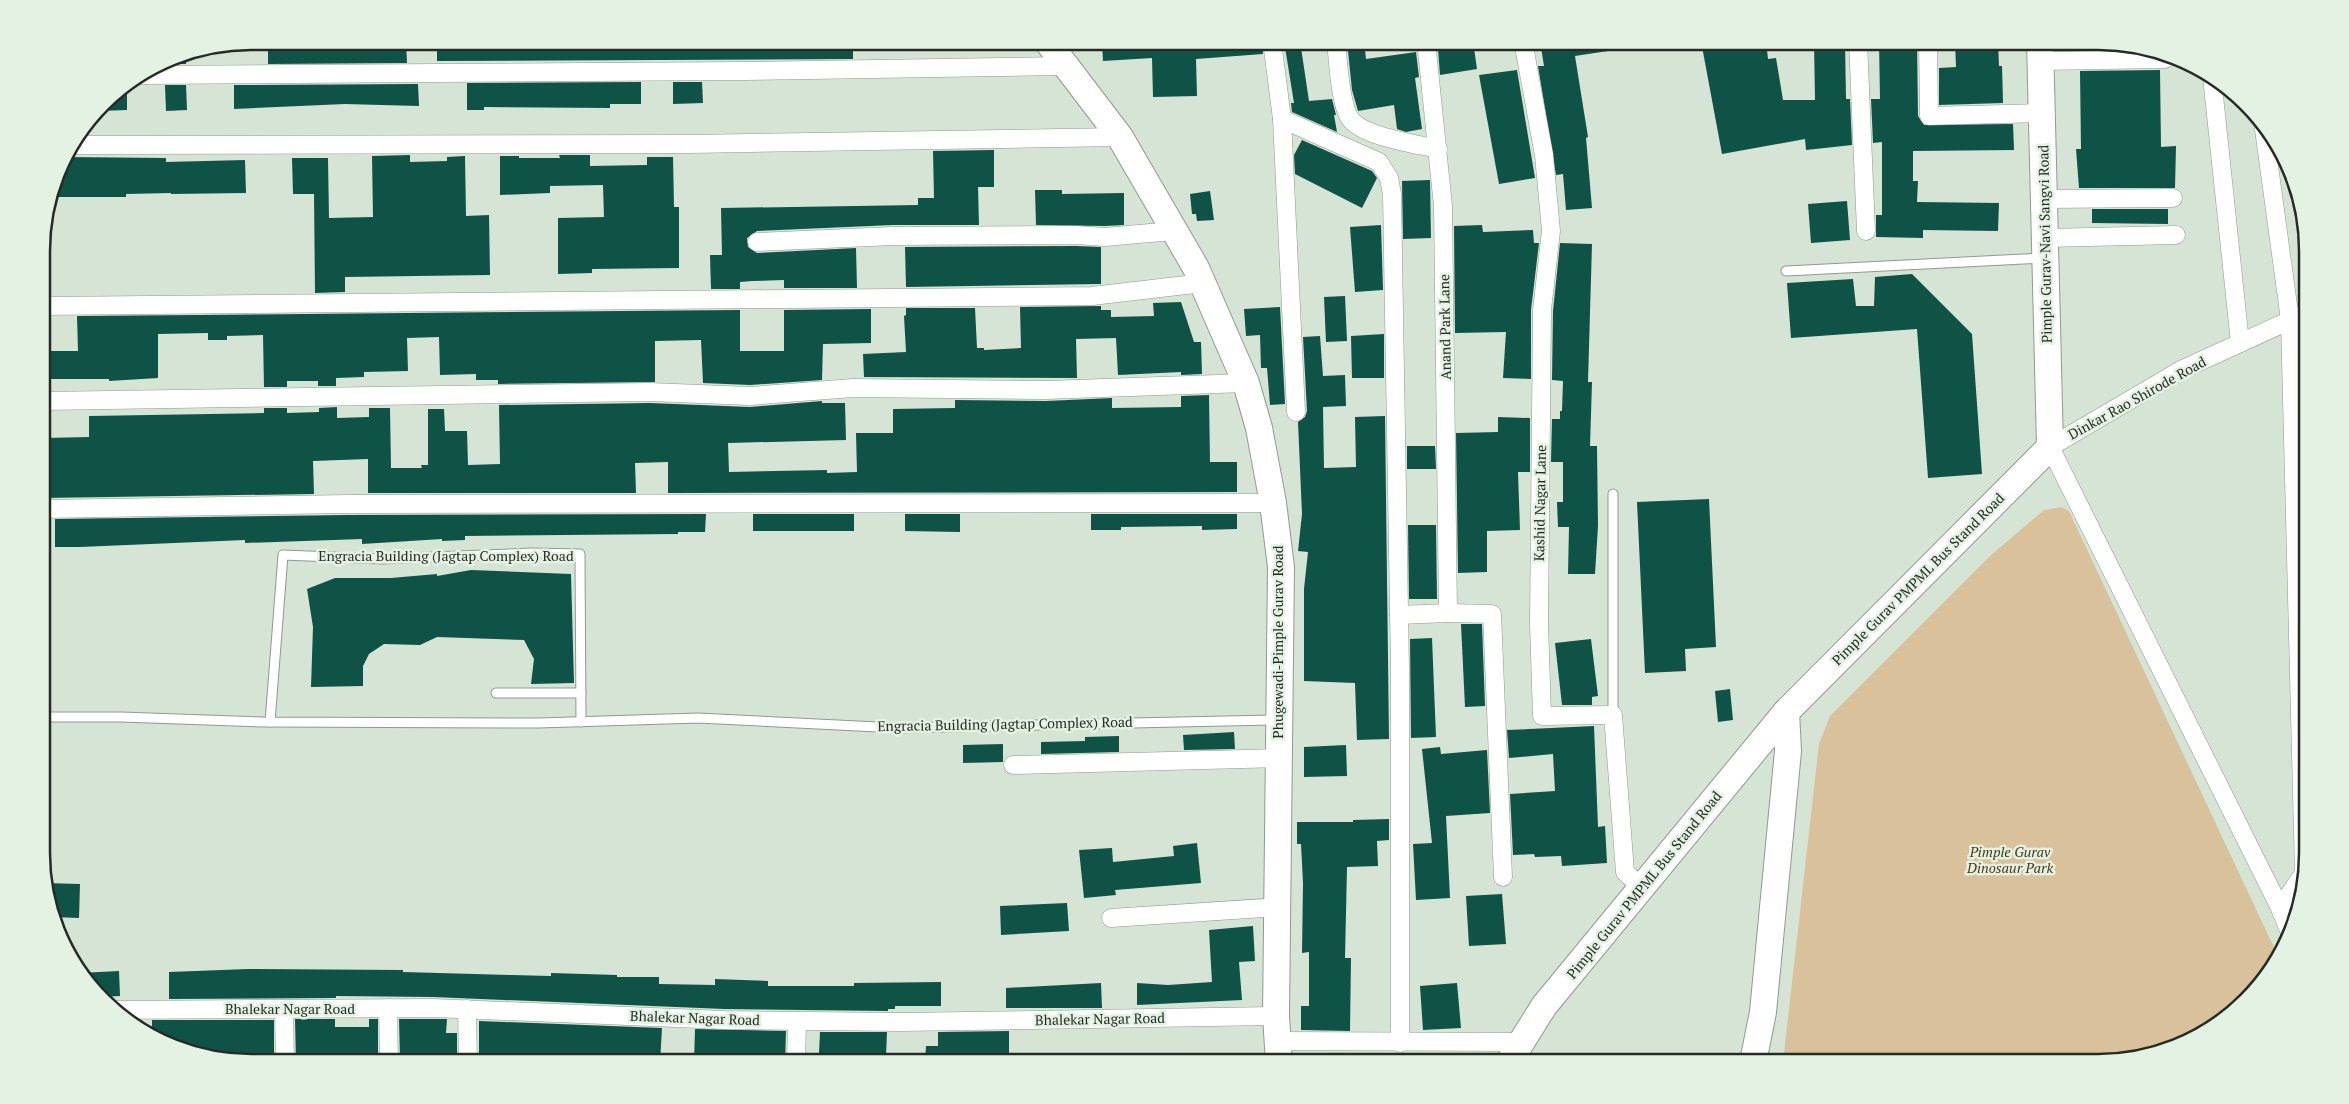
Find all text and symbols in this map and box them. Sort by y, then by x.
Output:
street label: Pimple Gurav-Navi Sangvi Road [2033,144,2056,343]
street label: Anand Park Lane [1434,274,1455,380]
street label: Dinkar Rao Shirode Road [2064,352,2209,443]
street label: Kashid Nagar Lane [1529,445,1550,561]
street label: Pimple Gurav PMPML Bus Stand Road [1827,488,2008,669]
street label: Phugewadi-Pimple Gurav Road [1268,545,1287,739]
street label: Engracia Building (Jagtap Complex) Road [318,546,574,565]
street label: Engracia Building (Jagtap Complex) Road [877,712,1133,735]
street label: Pimple Gurav PMPML Bus Stand Road [1562,787,1726,983]
park label: Pimple Gurav Dinosaur Park [1966,842,2053,877]
street label: Bhalekar Nagar Road [225,999,355,1018]
street label: Bhalekar Nagar Road [630,1006,761,1029]
street label: Bhalekar Nagar Road [1035,1008,1165,1029]

